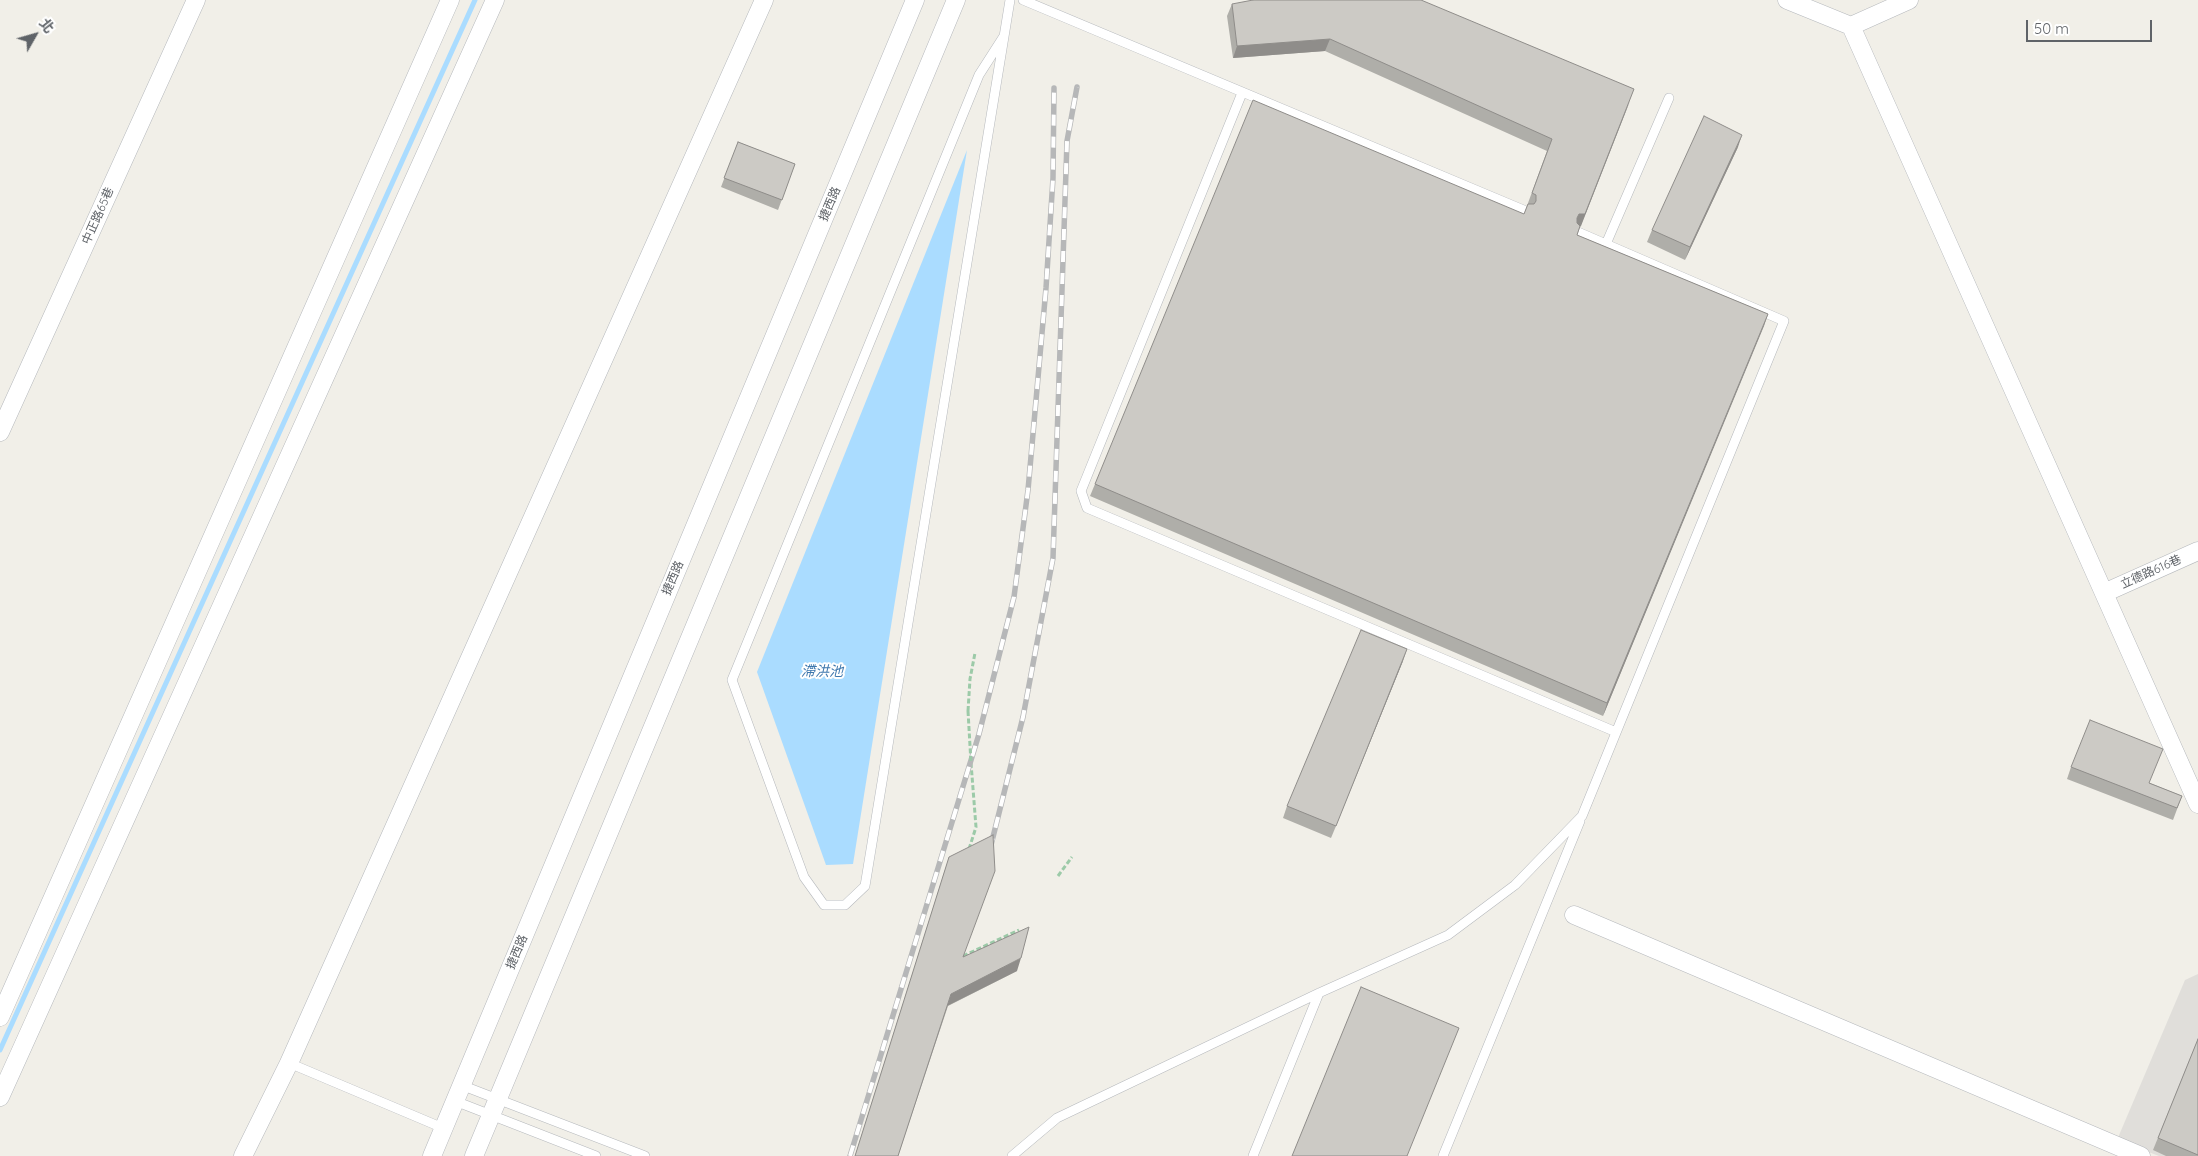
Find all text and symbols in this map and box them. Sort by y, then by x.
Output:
north arrow [10,10,60,60]
scale bar [2028,10,2154,42]
text: 北 [35,15,58,37]
text: 50 m [2034,19,2069,38]
street label: 中正路65巷 [79,185,117,247]
street label: 捷西路 [816,185,844,223]
street label: 立德路616巷 [2118,552,2184,592]
street label: 捷西路 [659,559,687,597]
water label: 滯洪池 [801,664,843,680]
street label: 捷西路 [503,933,531,971]

